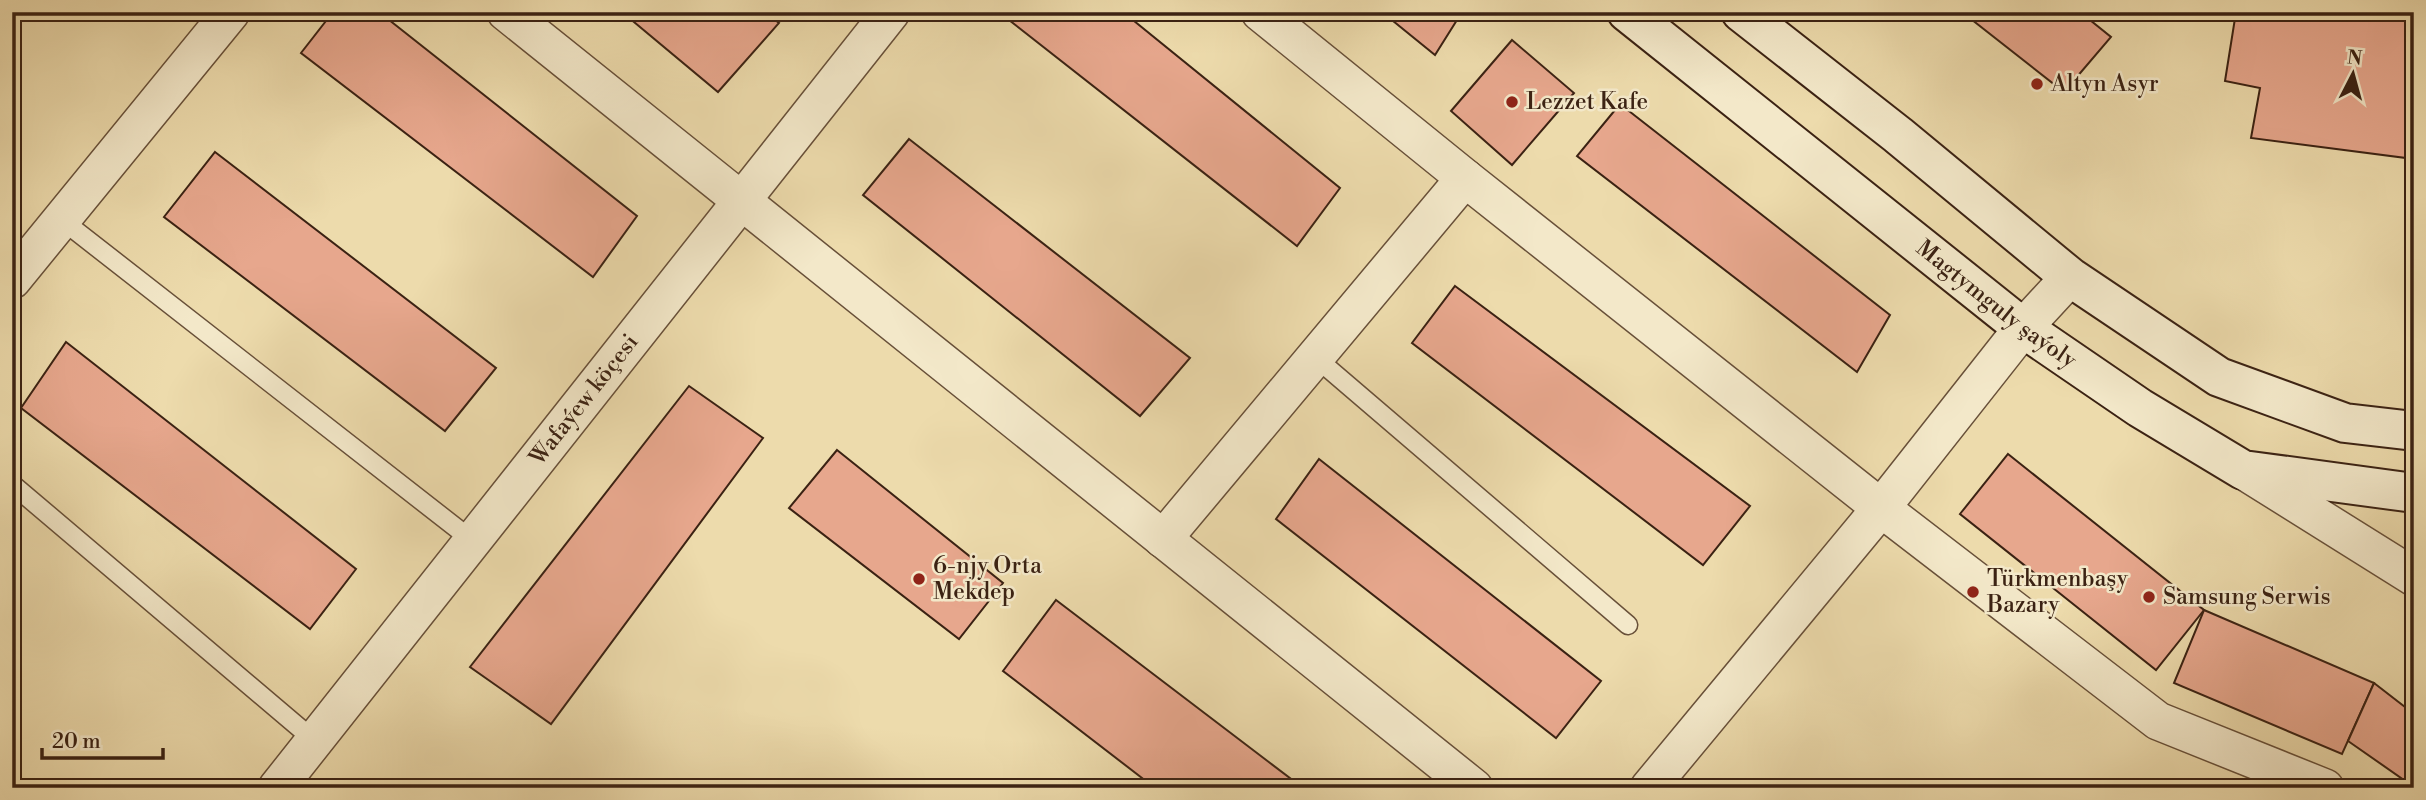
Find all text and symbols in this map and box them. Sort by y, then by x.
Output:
north arrow [2318,38,2388,108]
text: N [2346,45,2363,71]
place label: Altyn Asyr [2050,70,2159,98]
marker: Altyn Asyr [2029,76,2045,92]
place label: Lezzet Kafe [1526,88,1648,116]
marker: Lezzet Kafe [1504,94,1520,110]
street label: Magtymguly şaýoly [1910,234,2082,375]
street label: Wafaýew köçesi [523,329,645,472]
place label: 6-njy Orta Mekdep [933,552,1042,606]
place label: Türkmenbaşy Bazary [1986,565,2129,619]
marker: 6-njy Orta Mekdep [911,571,927,587]
place label: Samsung Serwis [2163,583,2331,611]
marker: Türkmenbaşy Bazary [1965,584,1981,600]
marker: Samsung Serwis [2141,589,2157,605]
scale bar [42,716,163,760]
text: 20 m [52,729,101,755]

